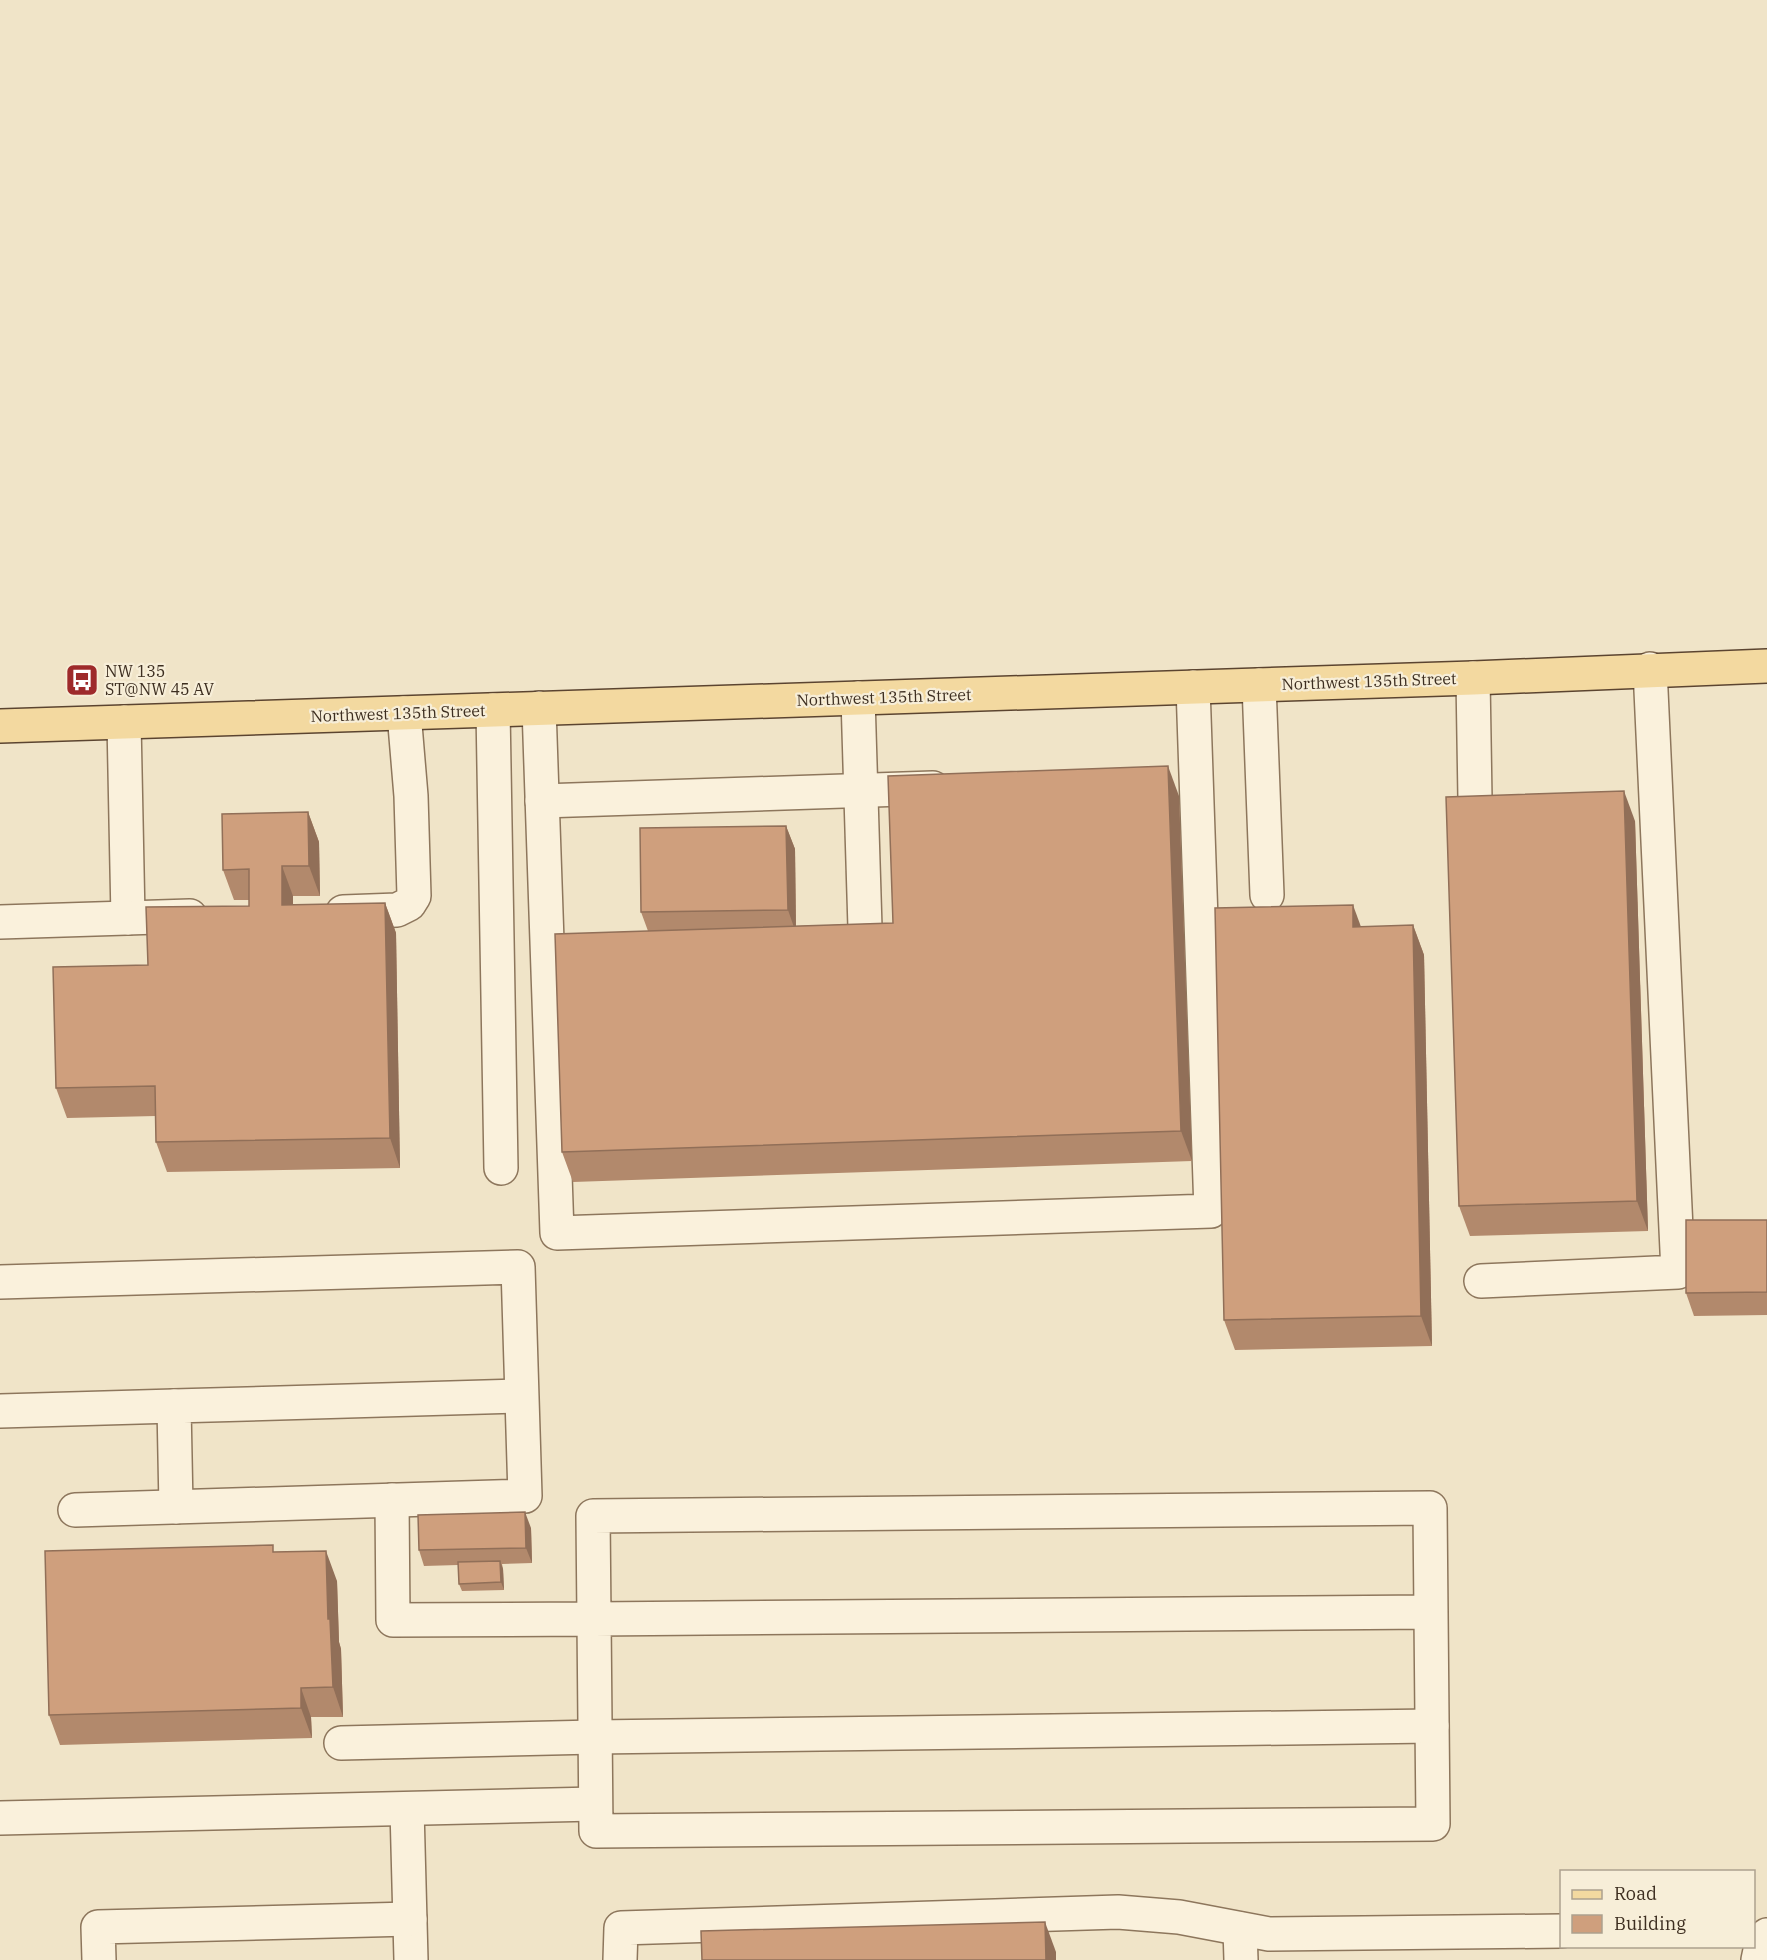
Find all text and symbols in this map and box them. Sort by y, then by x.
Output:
place label: NW 135 ST@NW 45 AV [105,661,214,699]
bus stop icon: NW 135 ST@NW 45 AV [64,662,100,698]
street label: Northwest 135th Street [1281,668,1457,694]
street label: Northwest 135th Street [796,684,972,710]
street label: Northwest 135th Street [310,700,486,726]
legend [1560,1870,1755,1948]
text: Road [1614,1882,1657,1905]
text: Building [1614,1912,1686,1935]

